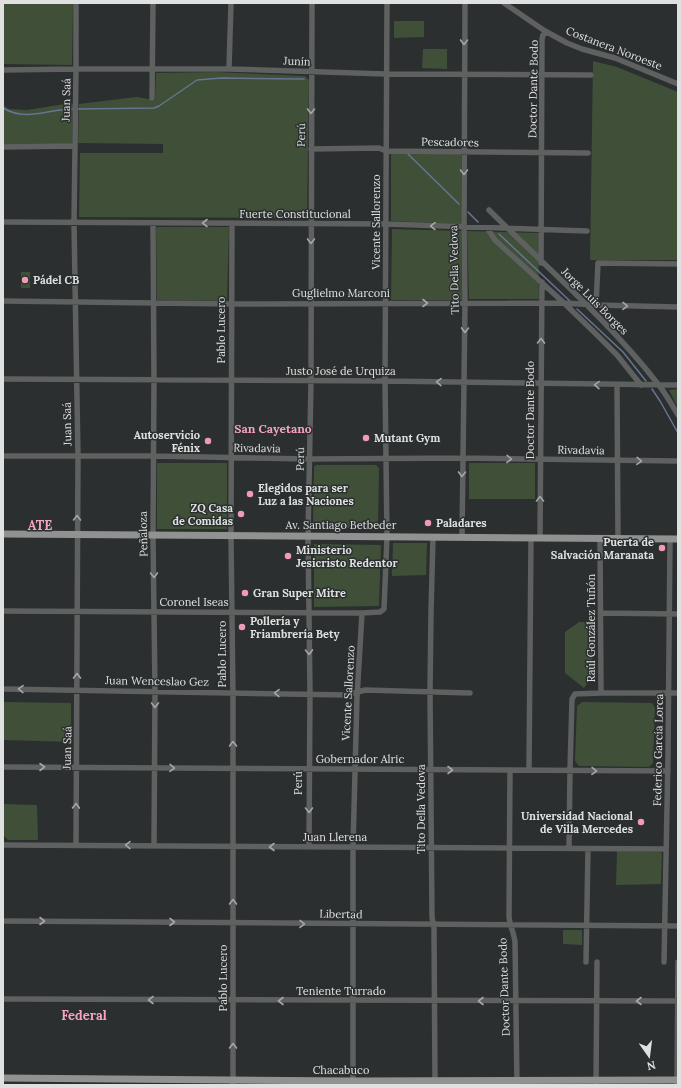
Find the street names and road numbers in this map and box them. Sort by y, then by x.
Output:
street label: Costanera Noroeste [564,23,664,73]
street label: Doctor Dante Bodo [525,40,541,138]
street label: Junín [282,53,311,68]
street label: Juan Saá [59,78,73,123]
street label: Perú [294,123,308,147]
street label: Pescadores [421,134,479,150]
street label: Vicente Sallorenzo [369,174,383,271]
street label: Fuerte Constitucional [239,207,351,221]
street label: Tito Della Vedova [446,225,462,315]
street label: Jorge Luis Borges [558,264,631,337]
street label: Guglielmo Marconi [292,286,390,300]
street label: Pablo Lucero [214,297,228,363]
street label: Doctor Dante Bodo [523,361,537,459]
street label: Justo José de Urquiza [285,364,396,378]
street label: Juan Saá [60,402,74,447]
street label: Rivadavia [233,441,281,455]
street label: Rivadavia [557,443,605,457]
street label: Perú [293,447,307,471]
street label: Peñaloza [136,511,150,557]
street label: Av. Santiago Betbeder [285,518,397,532]
street label: Raúl González Tuñón [584,573,598,682]
street label: Coronel Iseas [159,595,229,609]
street label: Pablo Lucero [215,621,229,687]
street label: Vicente Sallorenzo [338,645,357,742]
street label: Juan Wenceslao Gez [104,673,209,689]
street label: Federico García Lorca [650,693,666,806]
street label: Juan Saá [60,726,74,771]
street label: Gobernador Alric [316,752,404,766]
street label: Tito Della Vedova [414,764,428,854]
street label: Perú [291,771,305,795]
street label: Juan Llerena [302,830,367,844]
street label: Libertad [319,907,363,921]
street label: Doctor Dante Bodo [495,937,513,1037]
street label: Pablo Lucero [216,945,230,1011]
street label: Teniente Turrado [296,984,386,998]
street label: Chacabuco [313,1063,369,1077]

